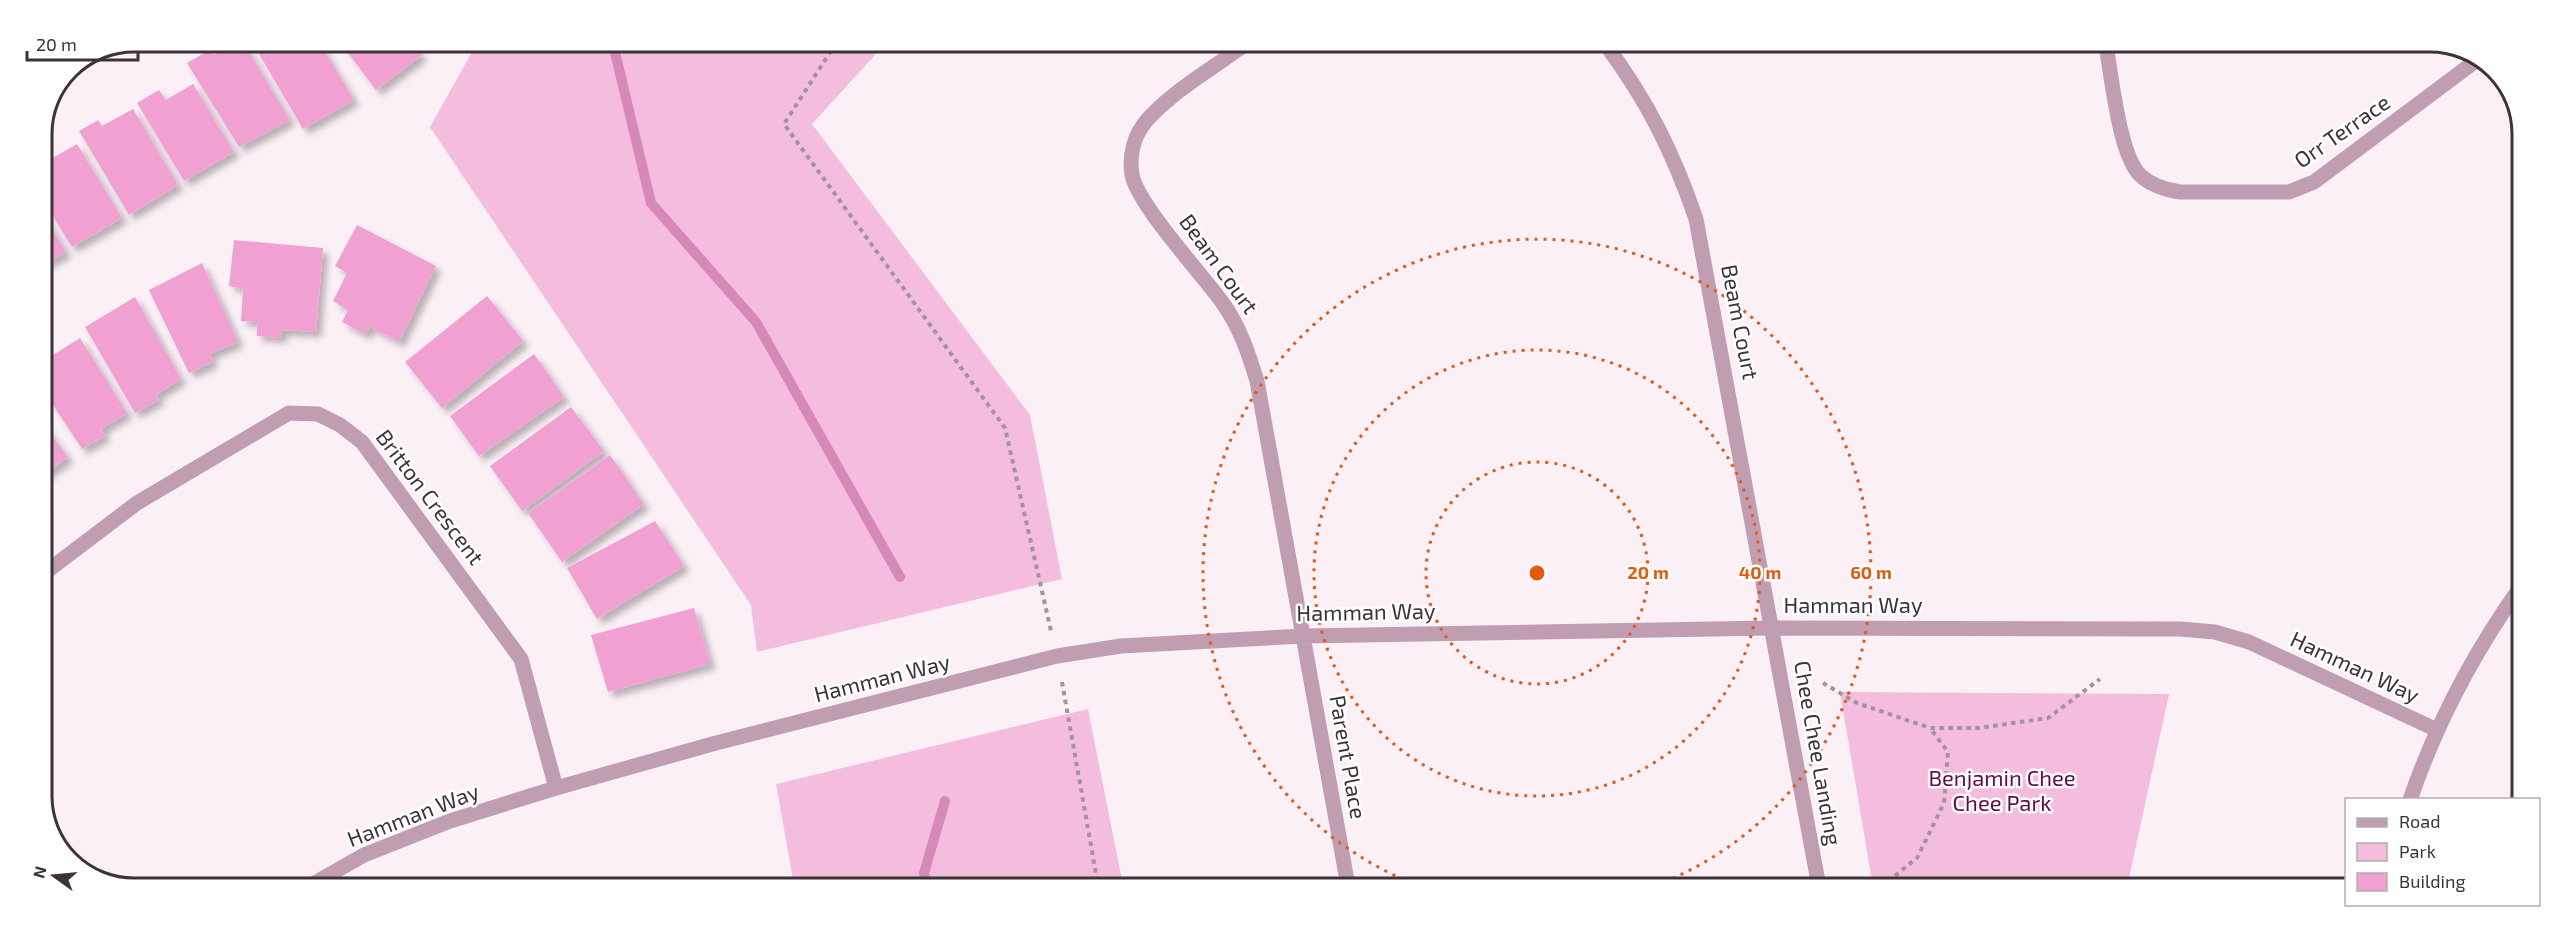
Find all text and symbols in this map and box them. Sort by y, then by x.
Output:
scale bar [27,24,138,62]
text: 20 m [36,33,77,55]
street label: Orr Terrace [2289,88,2394,173]
street label: Beam Court [1175,209,1265,318]
street label: Beam Court [1717,262,1765,381]
street label: Britton Crescent [372,424,490,569]
text: 20 m [1627,561,1669,583]
text: 40 m [1739,561,1781,583]
text: 60 m [1850,561,1892,583]
centre of rings [1527,563,1547,583]
street label: Hamman Way [1783,591,1923,617]
street label: Hamman Way [1296,597,1436,625]
street label: Hamman Way [2287,625,2424,707]
street label: Hamman Way [811,648,953,706]
street label: Chee Chee Landing [1790,658,1848,847]
street label: Parent Place [1325,693,1373,821]
park label: Benjamin Chee Chee Park [1928,764,2076,815]
street label: Hamman Way [343,777,483,851]
legend [2345,798,2540,906]
text: Road [2399,810,2440,832]
text: Park [2399,840,2436,862]
north arrow [24,846,84,906]
text: N [28,864,50,880]
text: Building [2399,870,2466,892]

